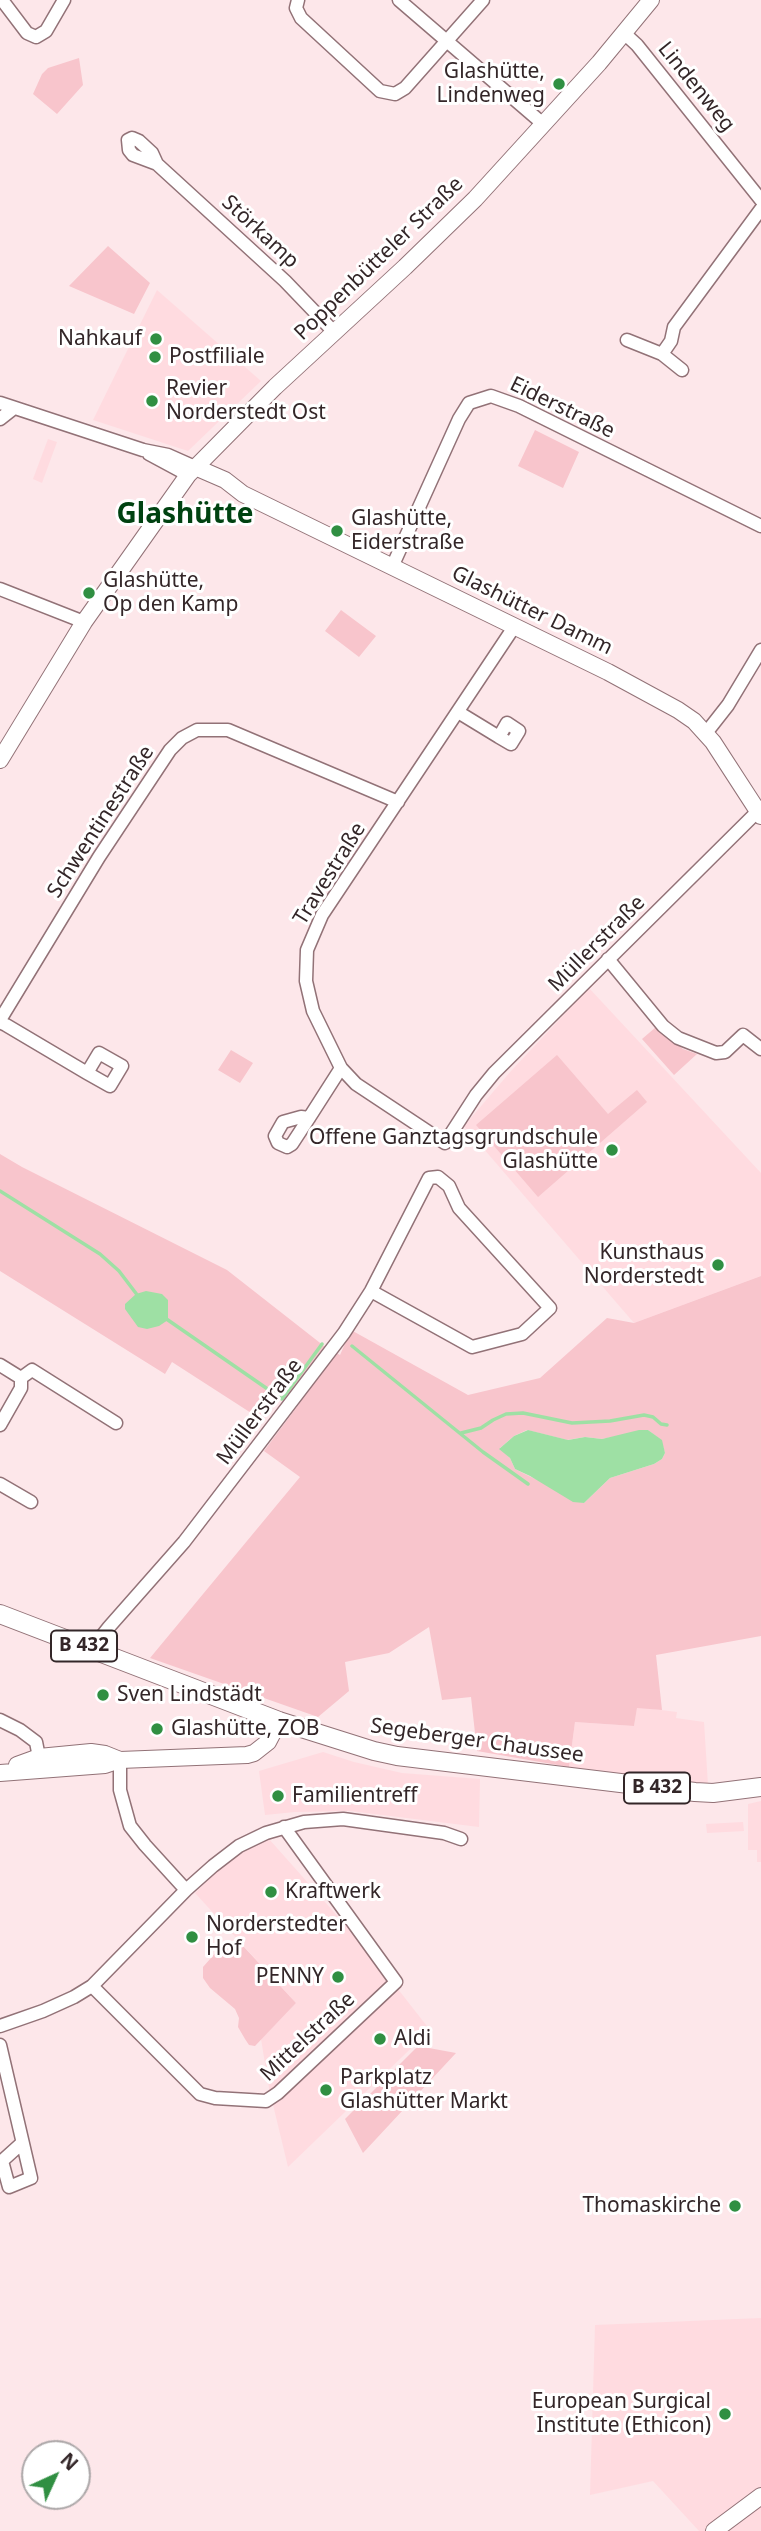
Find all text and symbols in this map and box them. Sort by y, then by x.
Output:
street label: Lindenweg [652,37,740,137]
place label: Glashütte, Lindenweg [437,59,545,109]
marker: Glashütte, Lindenweg [551,76,567,92]
street label: Poppenbütteler Straße [289,172,469,346]
street label: Störkamp [216,190,304,274]
place label: Nahkauf [58,326,142,352]
marker: Nahkauf [148,331,164,347]
place label: Postfiliale [169,344,265,370]
marker: Postfiliale [147,349,163,365]
street label: Eiderstraße [506,372,618,444]
place label: Revier Norderstedt Ost [166,376,326,426]
marker: Revier Norderstedt Ost [144,393,160,409]
district label: Glashütte [117,498,253,532]
place label: Glashütte, Eiderstraße [351,506,464,556]
marker: Glashütte, Eiderstraße [329,523,345,539]
street label: Glashütter Damm [447,561,617,661]
place label: Glashütte, Op den Kamp [103,568,238,618]
marker: Glashütte, Op den Kamp [81,585,97,601]
street label: Schwentinestraße [42,741,160,903]
street label: Travestraße [289,818,371,930]
street label: Müllerstraße [543,890,651,998]
place label: Offene Ganztagsgrundschule Glashütte [309,1125,598,1175]
marker: Offene Ganztagsgrundschule Glashütte [604,1142,620,1158]
place label: Kunsthaus Norderstedt [584,1240,704,1290]
marker: Kunsthaus Norderstedt [710,1257,726,1273]
street label: Müllerstraße [212,1354,308,1470]
road number: B 432 [51,1630,117,1662]
place label: Sven Lindstädt [117,1682,262,1708]
marker: Sven Lindstädt [95,1687,111,1703]
street label: Segeberger Chaussee [369,1714,585,1768]
place label: Glashütte, ZOB [171,1716,319,1742]
marker: Glashütte, ZOB [149,1721,165,1737]
road number: B 432 [624,1772,690,1803]
place label: Familientreff [292,1783,418,1809]
marker: Familientreff [270,1788,286,1804]
place label: Kraftwerk [285,1879,381,1905]
marker: Kraftwerk [263,1884,279,1900]
place label: Norderstedter Hof [206,1912,347,1962]
marker: Norderstedter Hof [184,1929,200,1945]
place label: PENNY [256,1964,324,1990]
marker: PENNY [330,1969,346,1985]
street label: Mittelstraße [256,1987,360,2087]
place label: Aldi [394,2026,431,2052]
marker: Aldi [372,2031,388,2047]
place label: Parkplatz Glashütter Markt [340,2065,508,2115]
marker: Parkplatz Glashütter Markt [318,2082,334,2098]
place label: Thomaskirche [582,2193,721,2219]
marker: Thomaskirche [727,2198,743,2214]
place label: European Surgical Institute (Ethicon) [532,2389,711,2439]
marker: European Surgical Institute (Ethicon) [717,2406,733,2422]
north arrow [21,2440,91,2510]
text: N [55,2447,84,2476]

